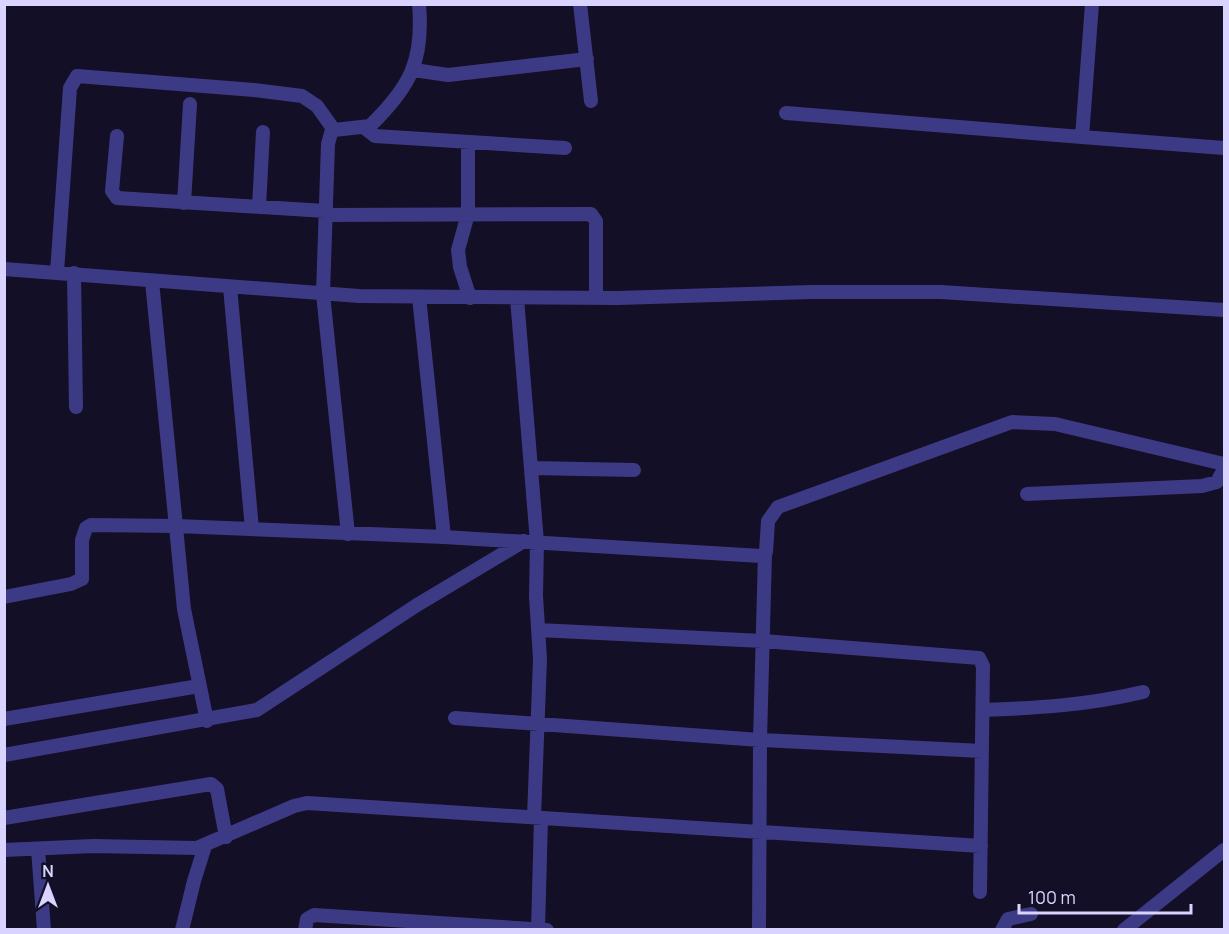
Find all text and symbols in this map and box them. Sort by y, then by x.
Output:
north arrow [18,856,78,916]
text: N [42,860,54,882]
scale bar [1019,877,1192,915]
text: 100 m [1028,885,1076,909]

